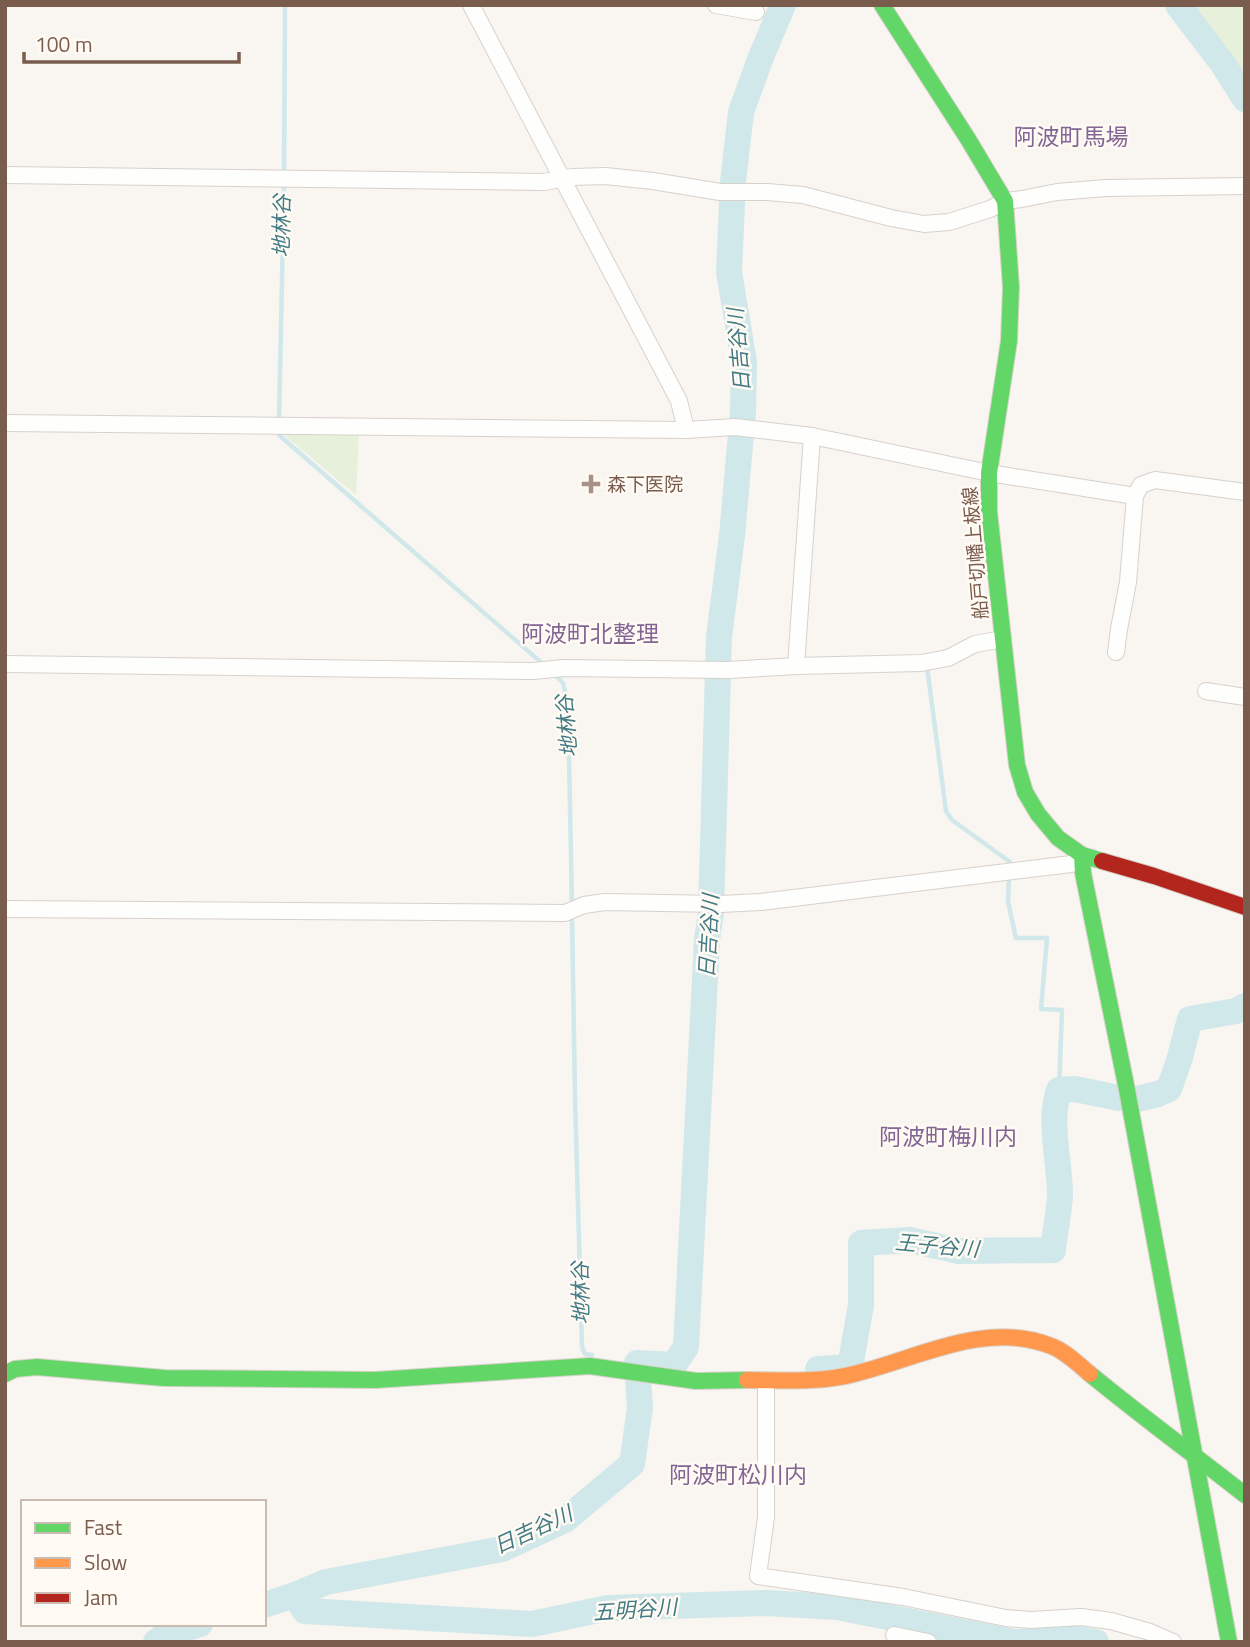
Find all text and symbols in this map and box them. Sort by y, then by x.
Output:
scale bar [24,21,240,65]
text: 100 m [35,28,92,60]
district label: 阿波町馬場 [1014,119,1129,154]
water label: 地林谷 [264,192,298,258]
water label: 日吉谷川 [718,305,758,393]
place label: 森下医院 [607,469,683,498]
marker: 森下医院 [581,474,601,494]
street label: 船戸切幡上板線 [954,486,995,621]
district label: 阿波町北整理 [521,616,659,651]
water label: 地林谷 [547,691,585,759]
water label: 日吉谷川 [690,891,726,979]
district label: 阿波町梅川内 [879,1119,1017,1154]
water label: 王子谷川 [894,1225,982,1265]
water label: 地林谷 [563,1259,597,1325]
district label: 阿波町松川内 [669,1457,807,1492]
water label: 日吉谷川 [488,1496,579,1561]
legend [21,1500,266,1626]
text: Fast [84,1511,123,1543]
text: Slow [84,1546,127,1578]
text: Jam [84,1581,118,1613]
water label: 五明谷川 [592,1590,680,1628]

